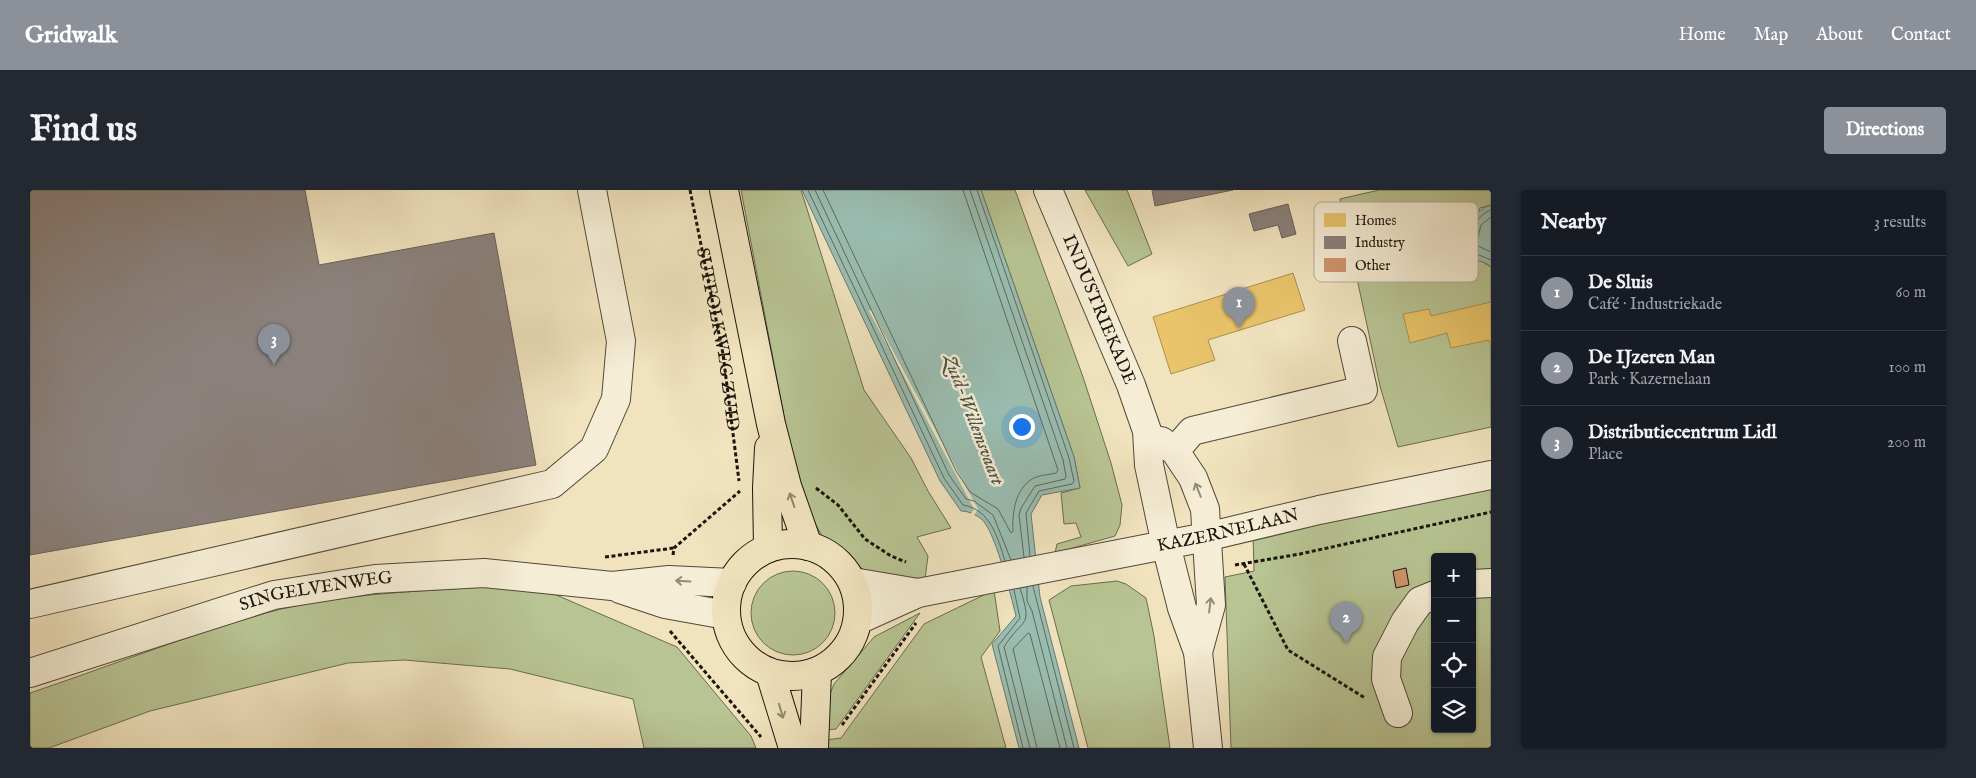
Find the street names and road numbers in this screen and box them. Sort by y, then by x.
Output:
street label: INDUSTRIEKADE [1057,231,1141,388]
street label: SUFFOLKWEG ZUID [690,246,744,432]
street label: KAZERNELAAN [1155,504,1302,558]
street label: SINGELVENWEG [236,567,393,617]

